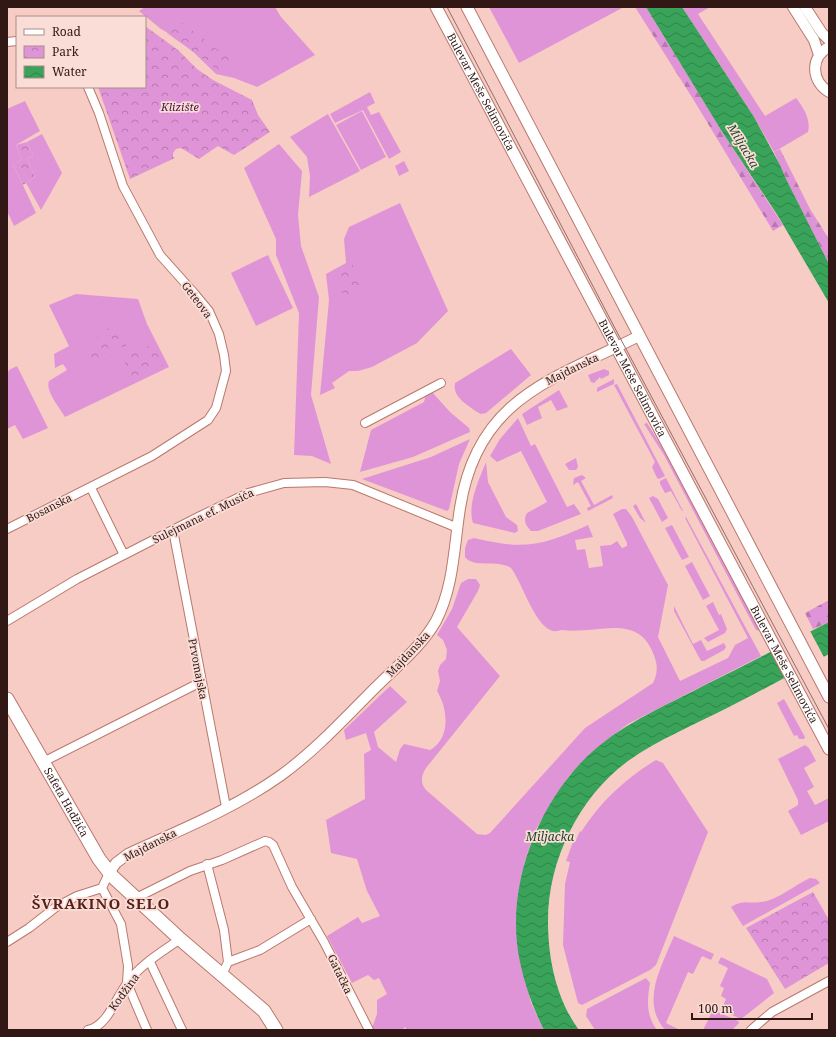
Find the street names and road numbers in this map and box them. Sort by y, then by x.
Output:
street label: Bulevar Meše Selimovića [444,30,519,153]
street label: Geteova [179,278,216,321]
street label: Bulevar Meše Selimovića [596,316,670,439]
street label: Majdanska [543,349,601,388]
street label: Sulejmana ef. Musića [149,484,256,547]
street label: Bosanska [23,490,74,525]
street label: Bulevar Meše Selimovića [747,603,822,726]
street label: Majdanska [383,628,433,680]
street label: Prvomajska [185,637,212,701]
street label: Safeta Hadžića [41,765,93,839]
street label: Majdanska [121,825,179,864]
street label: Gatačka [324,952,356,996]
street label: Kodžina [105,970,142,1014]

